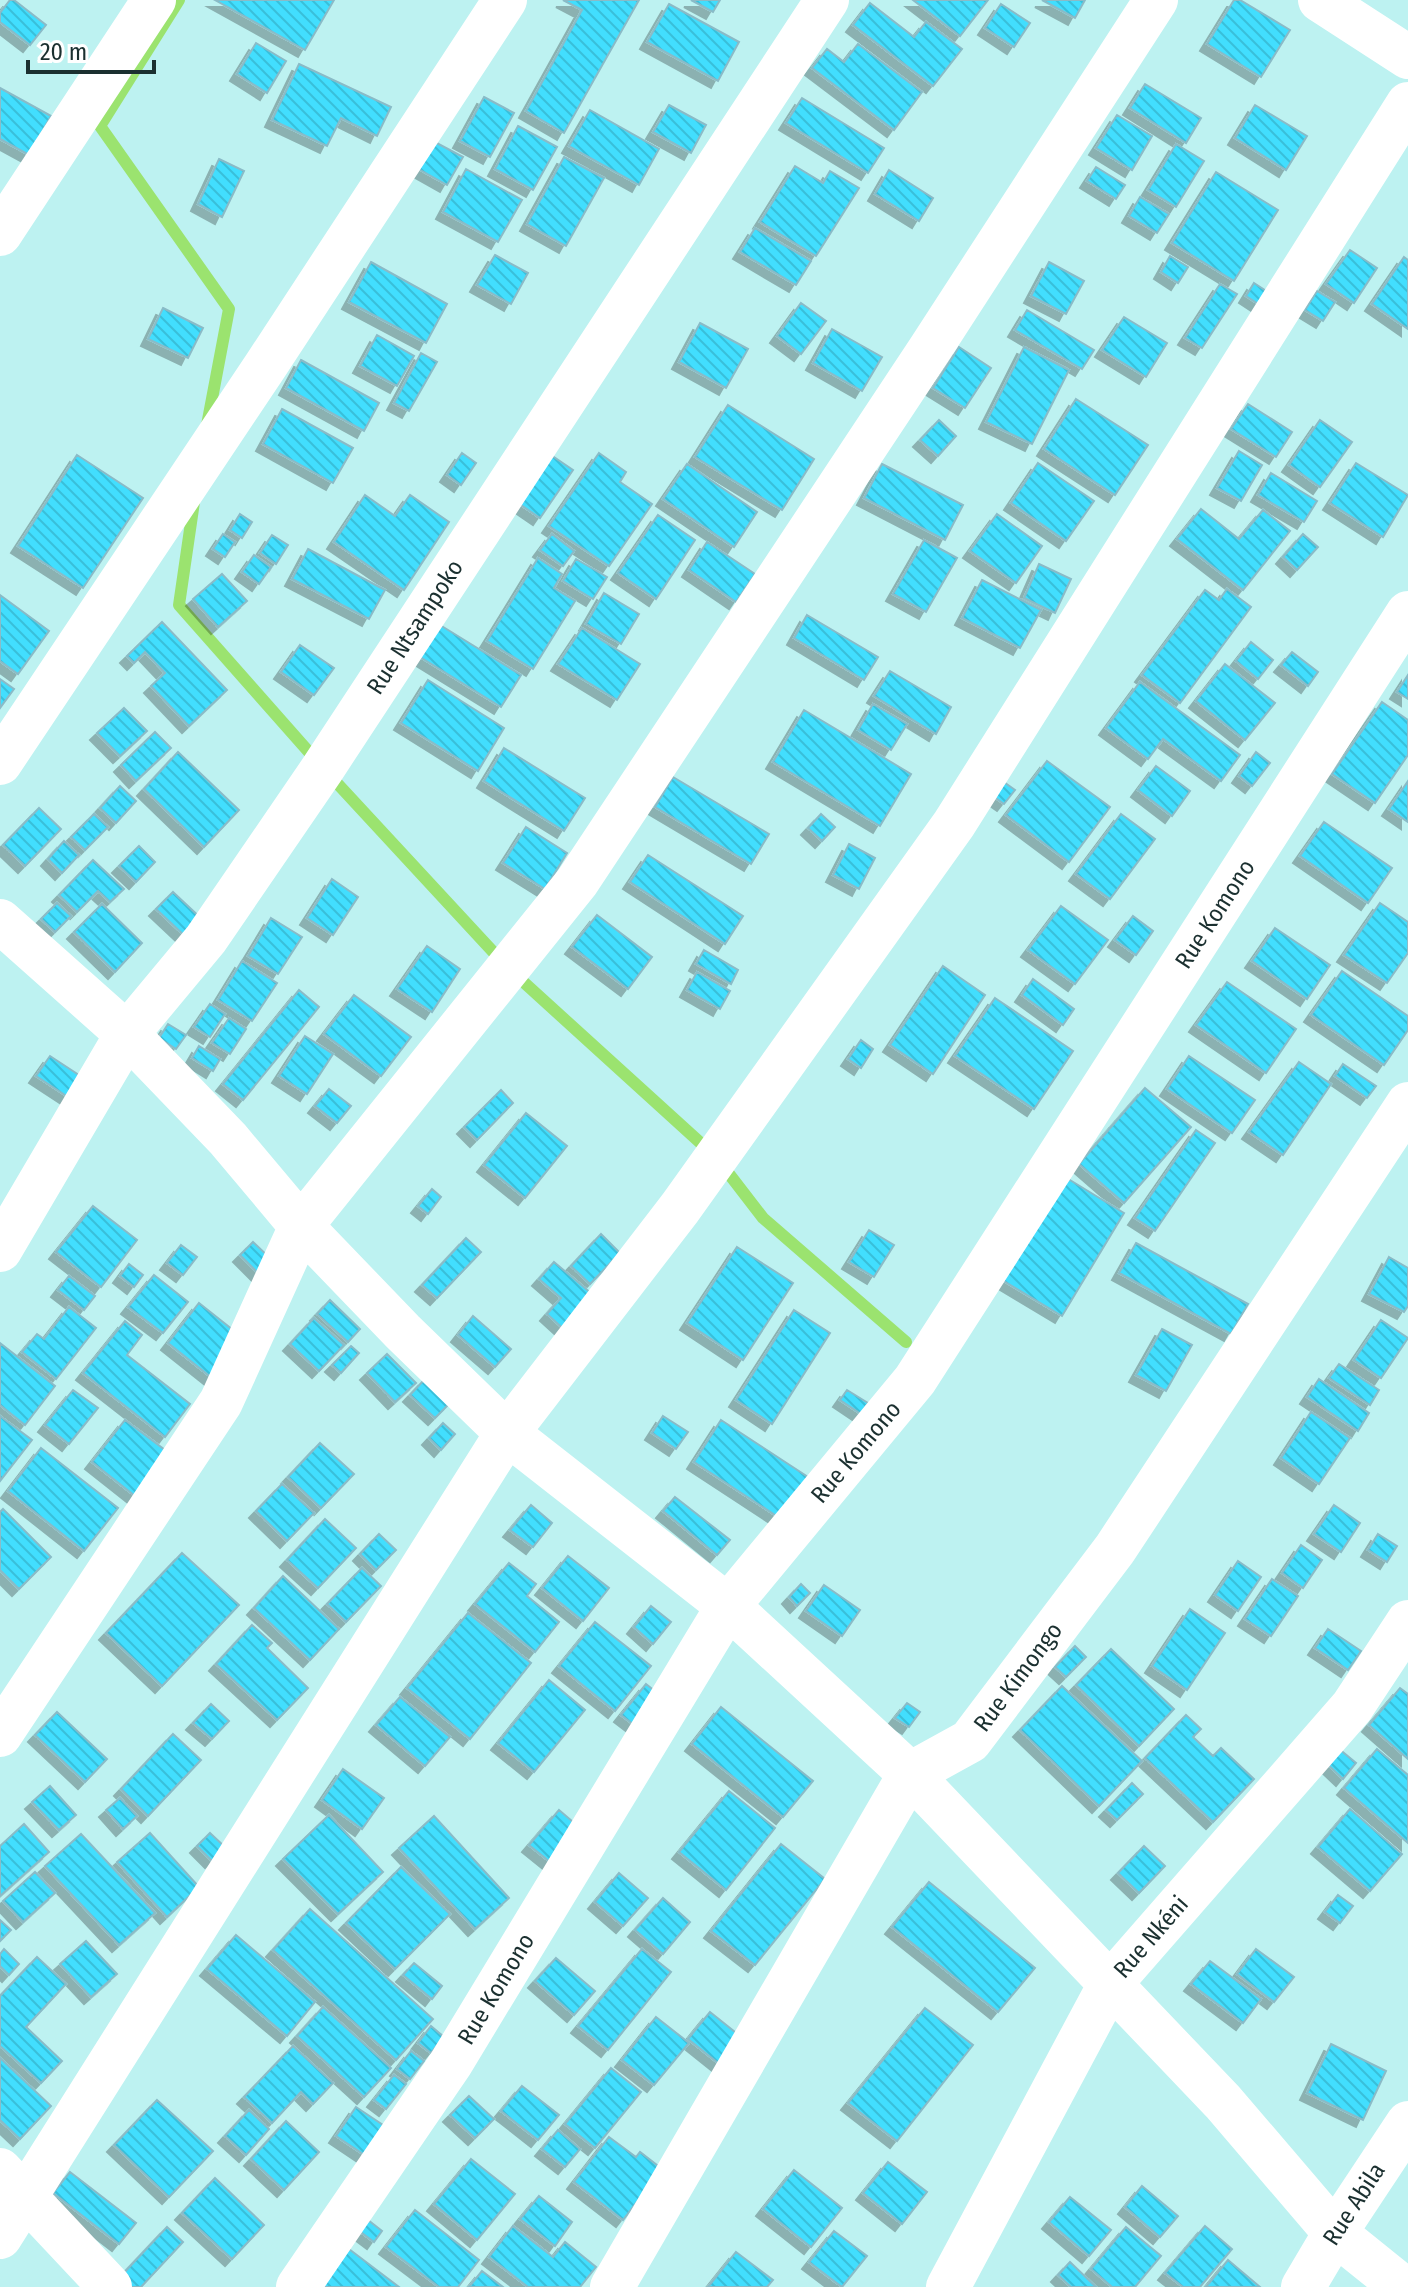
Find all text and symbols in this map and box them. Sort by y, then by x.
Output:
scale bar [28,24,154,74]
text: 20 m [40,38,87,66]
street label: Rue Ntsampoko [361,554,469,700]
street label: Rue Komono [1169,854,1261,974]
street label: Rue Komono [805,1395,907,1509]
street label: Rue Kimongo [968,1617,1068,1737]
street label: Rue Nkéni [1108,1890,1194,1984]
street label: Rue Komono [452,1928,540,2050]
street label: Rue Abila [1317,2158,1391,2250]

